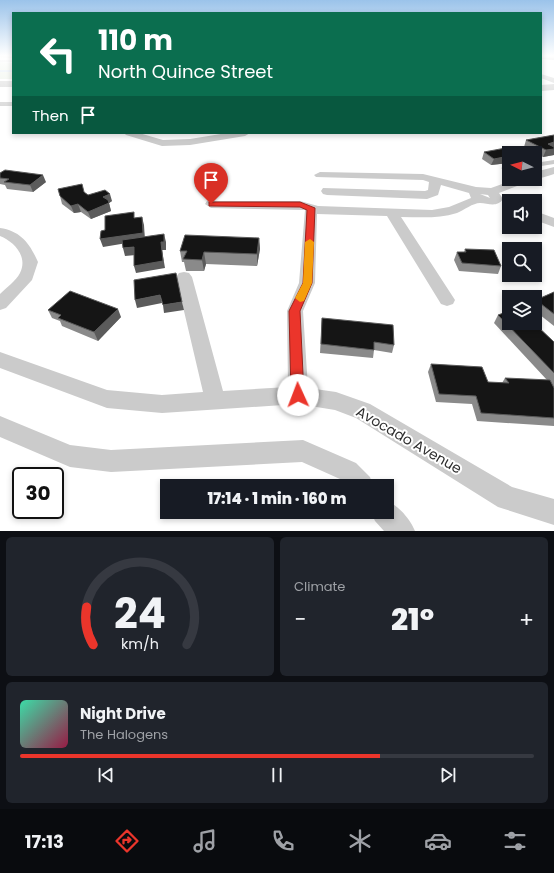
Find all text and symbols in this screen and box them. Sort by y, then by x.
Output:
text: 110 m [98,21,173,60]
icon: left [32,28,84,80]
text: North Quince Street [98,59,273,84]
icon: arrive [77,104,99,126]
text: Then [32,105,69,126]
north arrow [502,146,542,186]
map controls [502,146,542,330]
pin [194,163,228,204]
icon: arrive [200,169,222,191]
button: sound [502,194,542,234]
button: search [502,242,542,282]
button: layers [502,290,542,330]
position arrow [277,374,319,416]
street label: Avocado Avenue [352,402,466,479]
speed limit sign: 30 [12,467,64,519]
text: 17:14 · 1 min · 160 m [207,488,347,509]
text: Climate [294,577,345,596]
text: 24 [114,583,166,642]
text: 21° [391,598,434,641]
text: − [294,604,306,635]
text: + [519,604,534,635]
text: km/h [121,633,159,653]
text: Night Drive [80,703,166,724]
text: The Halogens [80,725,168,744]
icon: previous [95,764,117,786]
icon: pause [266,764,288,786]
icon: next [437,764,459,786]
icon: directions [113,827,141,855]
icon: music [191,827,219,855]
icon: phone [269,827,297,855]
icon: climate [346,827,374,855]
icon: car [424,827,452,855]
icon: filters [501,827,529,855]
text: 17:13 [25,829,64,854]

